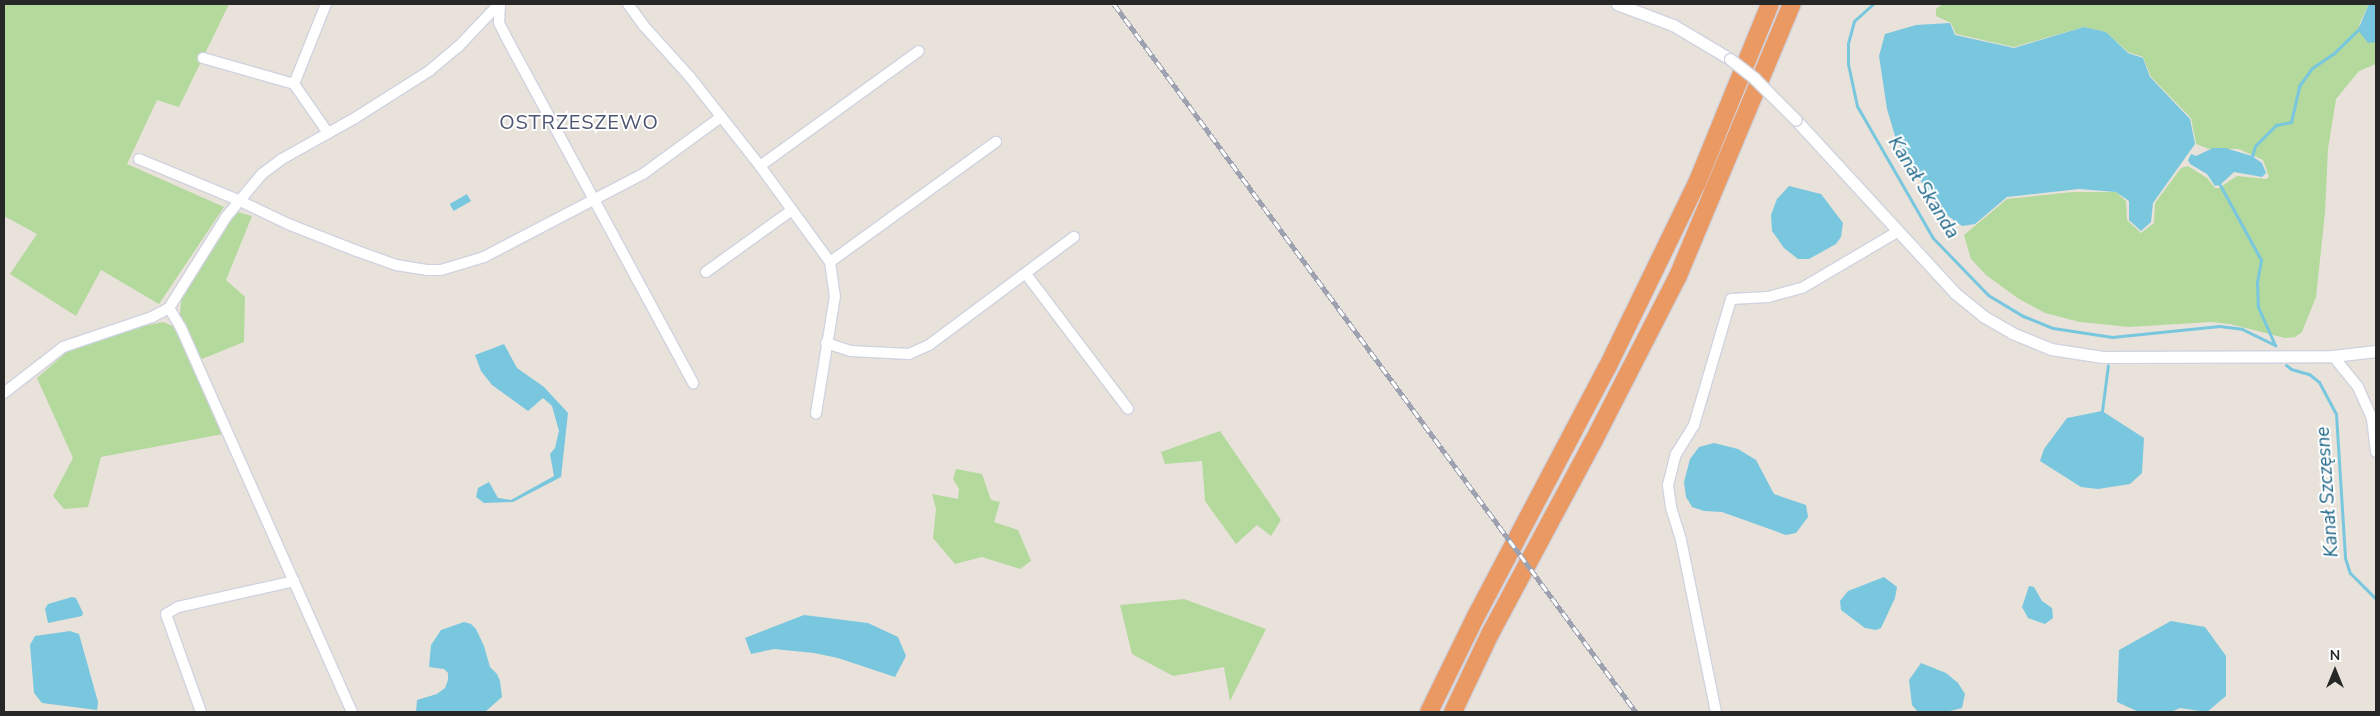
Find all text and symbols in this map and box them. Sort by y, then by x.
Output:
district label: OSTRZESZEWO [498,110,660,134]
water label: Kanał Skanda [1882,133,1964,243]
water label: Kanał Szczęsne [2312,426,2344,558]
north arrow [2310,646,2360,696]
text: N [2330,646,2340,665]

